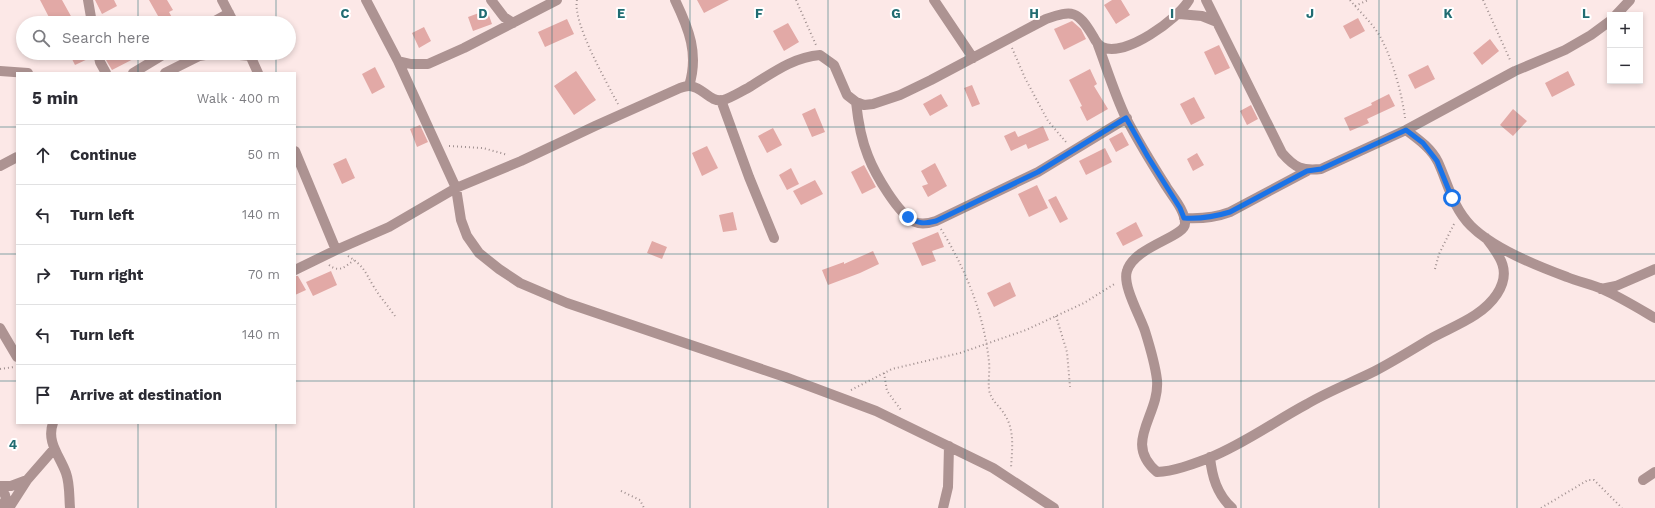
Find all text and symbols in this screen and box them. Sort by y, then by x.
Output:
text: C [341,6,350,21]
text: D [478,6,488,21]
text: E [617,6,625,21]
text: F [755,6,763,21]
text: G [891,6,901,21]
text: H [1029,6,1039,21]
text: I [1170,6,1174,21]
text: J [1306,6,1314,21]
text: K [1443,6,1453,21]
text: L [1582,6,1590,21]
map controls [1607,12,1643,84]
button: + [1607,12,1643,48]
search box [16,16,296,60]
icon: search [30,27,52,49]
text: Search here [62,29,150,47]
button: − [1607,48,1643,84]
text: 5 min [32,88,78,108]
text: Walk · 400 m [197,91,280,106]
icon: ahead [32,144,54,166]
text: Continue [70,146,137,164]
text: 50 m [248,147,280,162]
route start [1443,189,1461,207]
icon: left [32,204,54,226]
text: Turn left [70,206,134,224]
text: 140 m [242,207,280,222]
route end [899,208,917,226]
icon: right [32,264,54,286]
text: Turn right [70,266,143,284]
text: 70 m [248,267,280,282]
icon: left [32,324,54,346]
text: Turn left [70,326,134,344]
text: 140 m [242,327,280,342]
icon: arrive [32,384,54,406]
text: Arrive at destination [70,386,222,404]
text: 4 [9,437,18,452]

